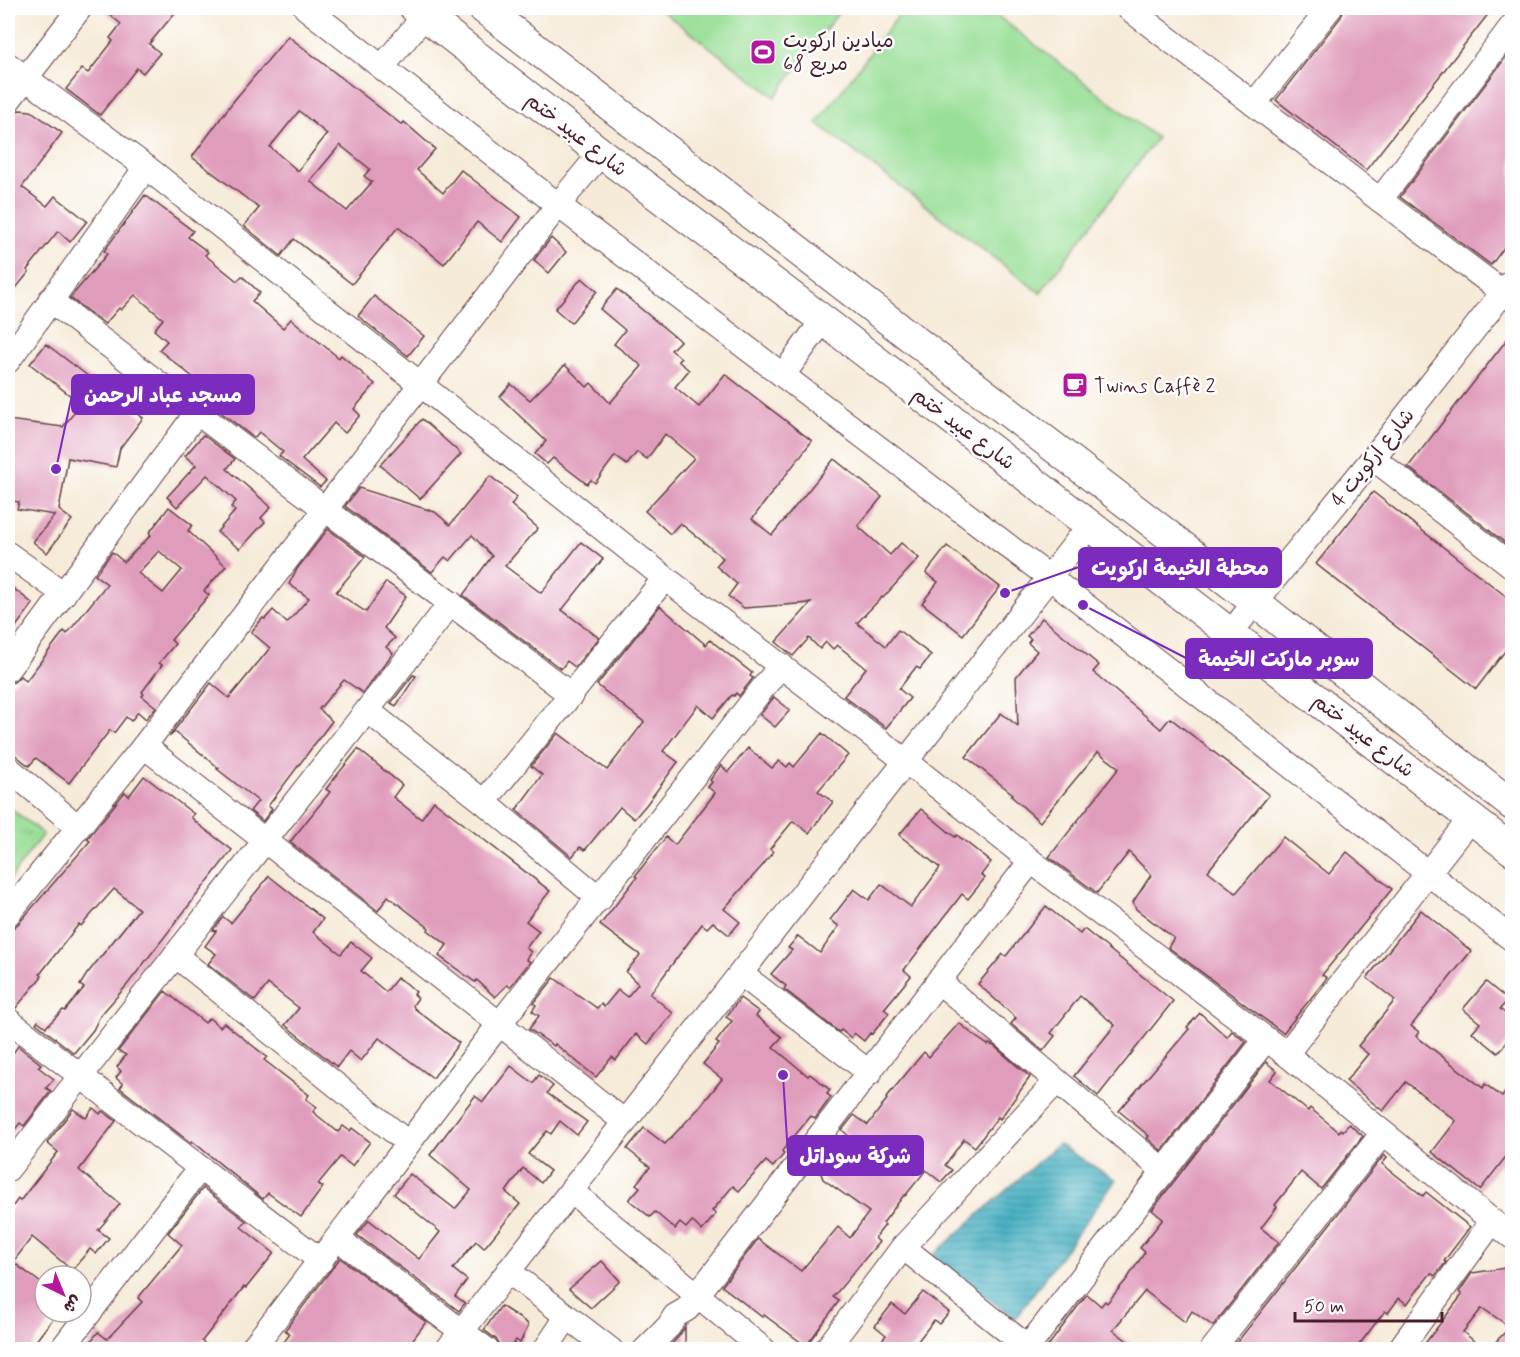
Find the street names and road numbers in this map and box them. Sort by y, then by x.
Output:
street label: شارع عبيد ختم [520,87,632,183]
street label: شارع عبيد ختم [906,382,1020,477]
street label: شارع اركويت 4 [1325,403,1421,513]
street label: شارع عبيد ختم [1307,688,1419,784]

